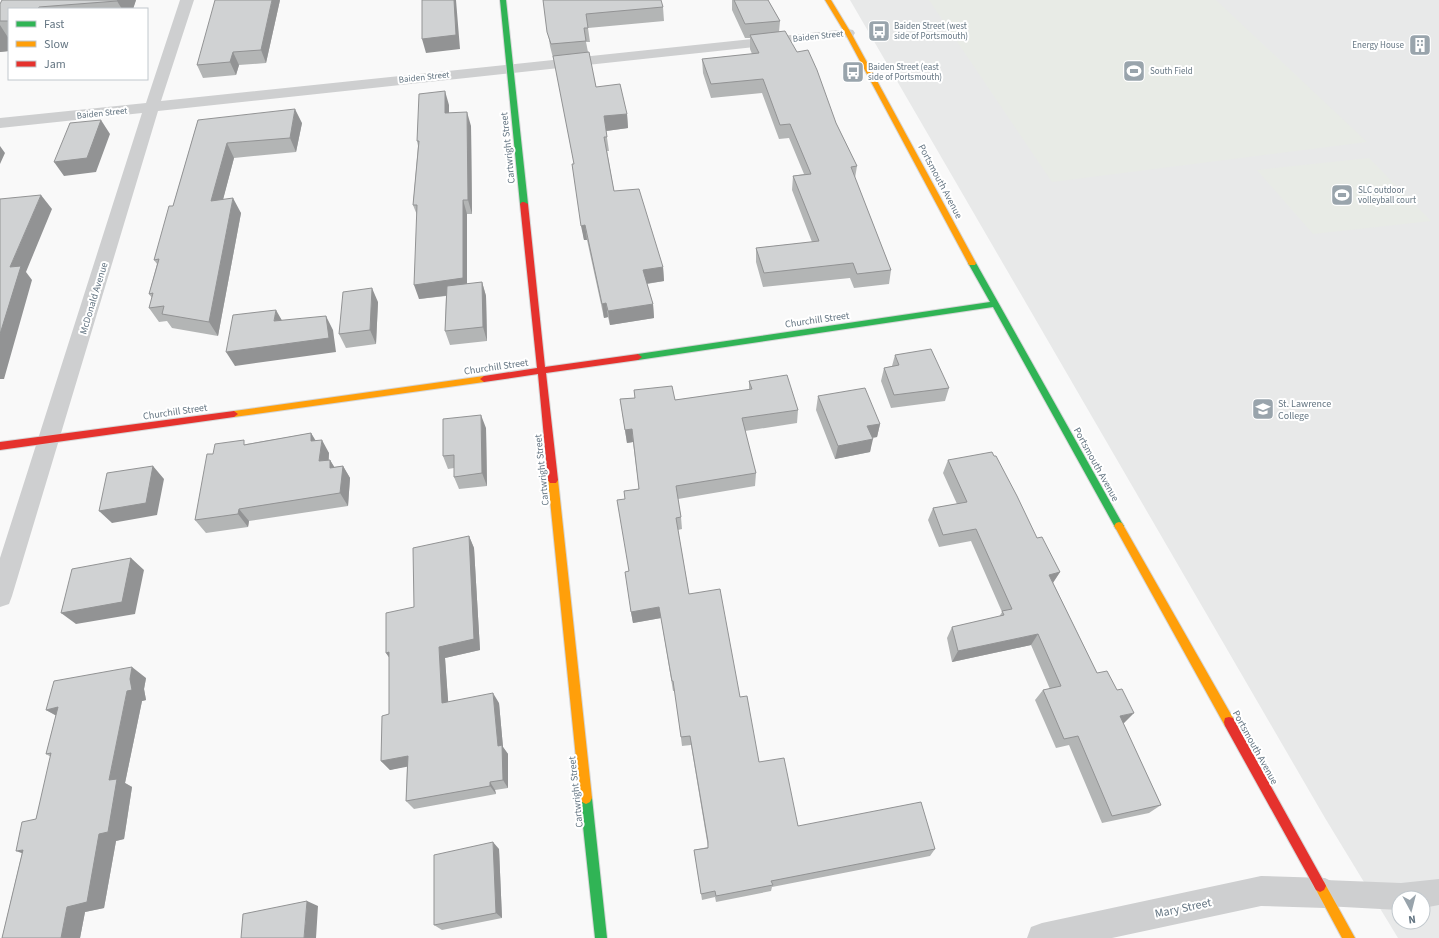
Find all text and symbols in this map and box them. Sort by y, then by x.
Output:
legend [8,8,148,80]
text: Fast [44,16,64,33]
bus stop icon: Baiden Street (west side of Portsmouth) [866,18,892,44]
place label: Baiden Street (west side of Portsmouth) [894,20,968,43]
street label: Baiden Street [792,27,844,46]
building icon: Energy House [1407,32,1433,58]
text: Slow [44,36,69,53]
place label: Energy House [1352,39,1405,52]
text: Jam [44,56,66,73]
sports icon: South Field [1121,58,1147,84]
bus stop icon: Baiden Street (east side of Portsmouth) [840,59,866,85]
place label: Baiden Street (east side of Portsmouth) [868,61,942,84]
place label: South Field [1150,65,1193,78]
street label: Baiden Street [398,68,450,87]
street label: Baiden Street [76,104,128,123]
street label: Cartwright Street [497,111,519,184]
street label: Portsmouth Avenue [915,142,966,221]
sports icon: SLC outdoor volleyball court [1329,182,1355,208]
place label: SLC outdoor volleyball court [1358,184,1416,207]
street label: McDonald Avenue [76,260,112,336]
street label: Churchill Street [784,308,851,331]
street label: Churchill Street [463,355,530,378]
school or university icon: St. Lawrence College [1250,396,1276,422]
place label: St. Lawrence College [1278,397,1331,423]
street label: Churchill Street [142,400,209,423]
street label: Portsmouth Avenue [1070,425,1122,504]
street label: Cartwright Street [531,433,553,506]
street label: Portsmouth Avenue [1229,708,1281,787]
street label: Cartwright Street [565,755,587,828]
north arrow [1391,890,1431,930]
street label: Mary Street [1153,894,1213,923]
text: N [1408,912,1417,927]

